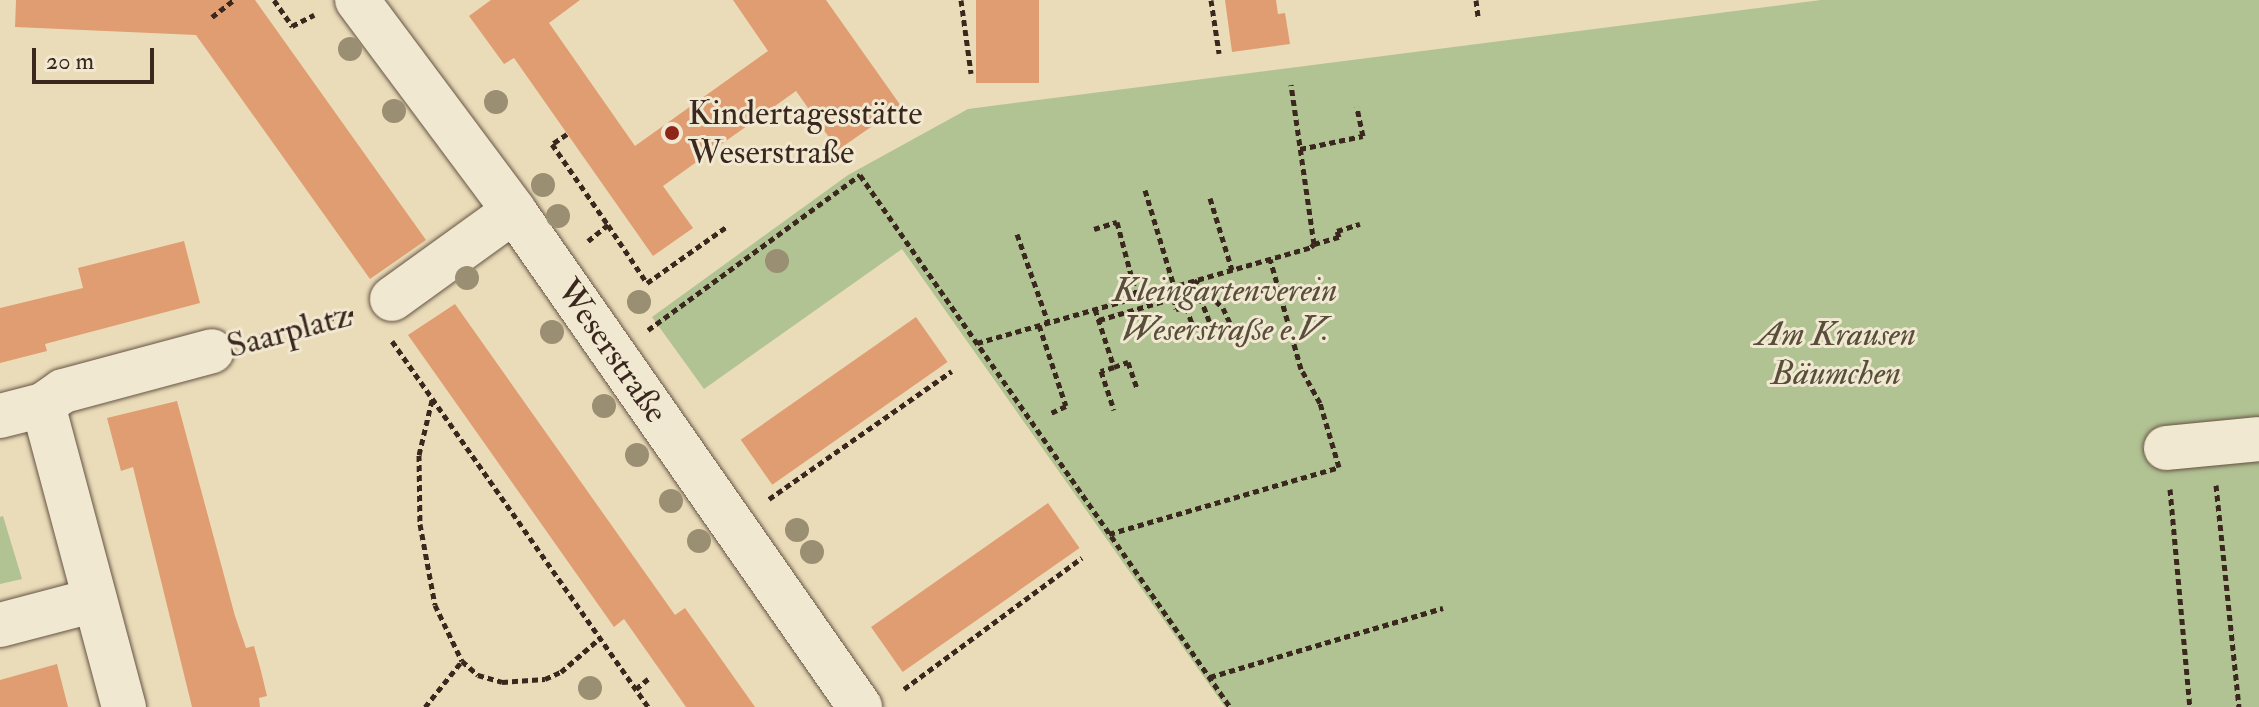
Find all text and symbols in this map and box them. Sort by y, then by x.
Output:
scale bar [36,32,158,82]
text: 20 m [46,46,94,77]
place label: Kindertagesstätte Weserstraße [688,93,922,172]
marker: Kindertagesstätte Weserstraße [663,124,681,142]
park label: Kleingartenverein Weserstraße e.V. [1113,270,1337,350]
street label: Weserstraße [548,271,676,431]
street label: Saarplatz [223,295,355,367]
park label: Am Krausen Bäumchen [1756,314,1916,394]

